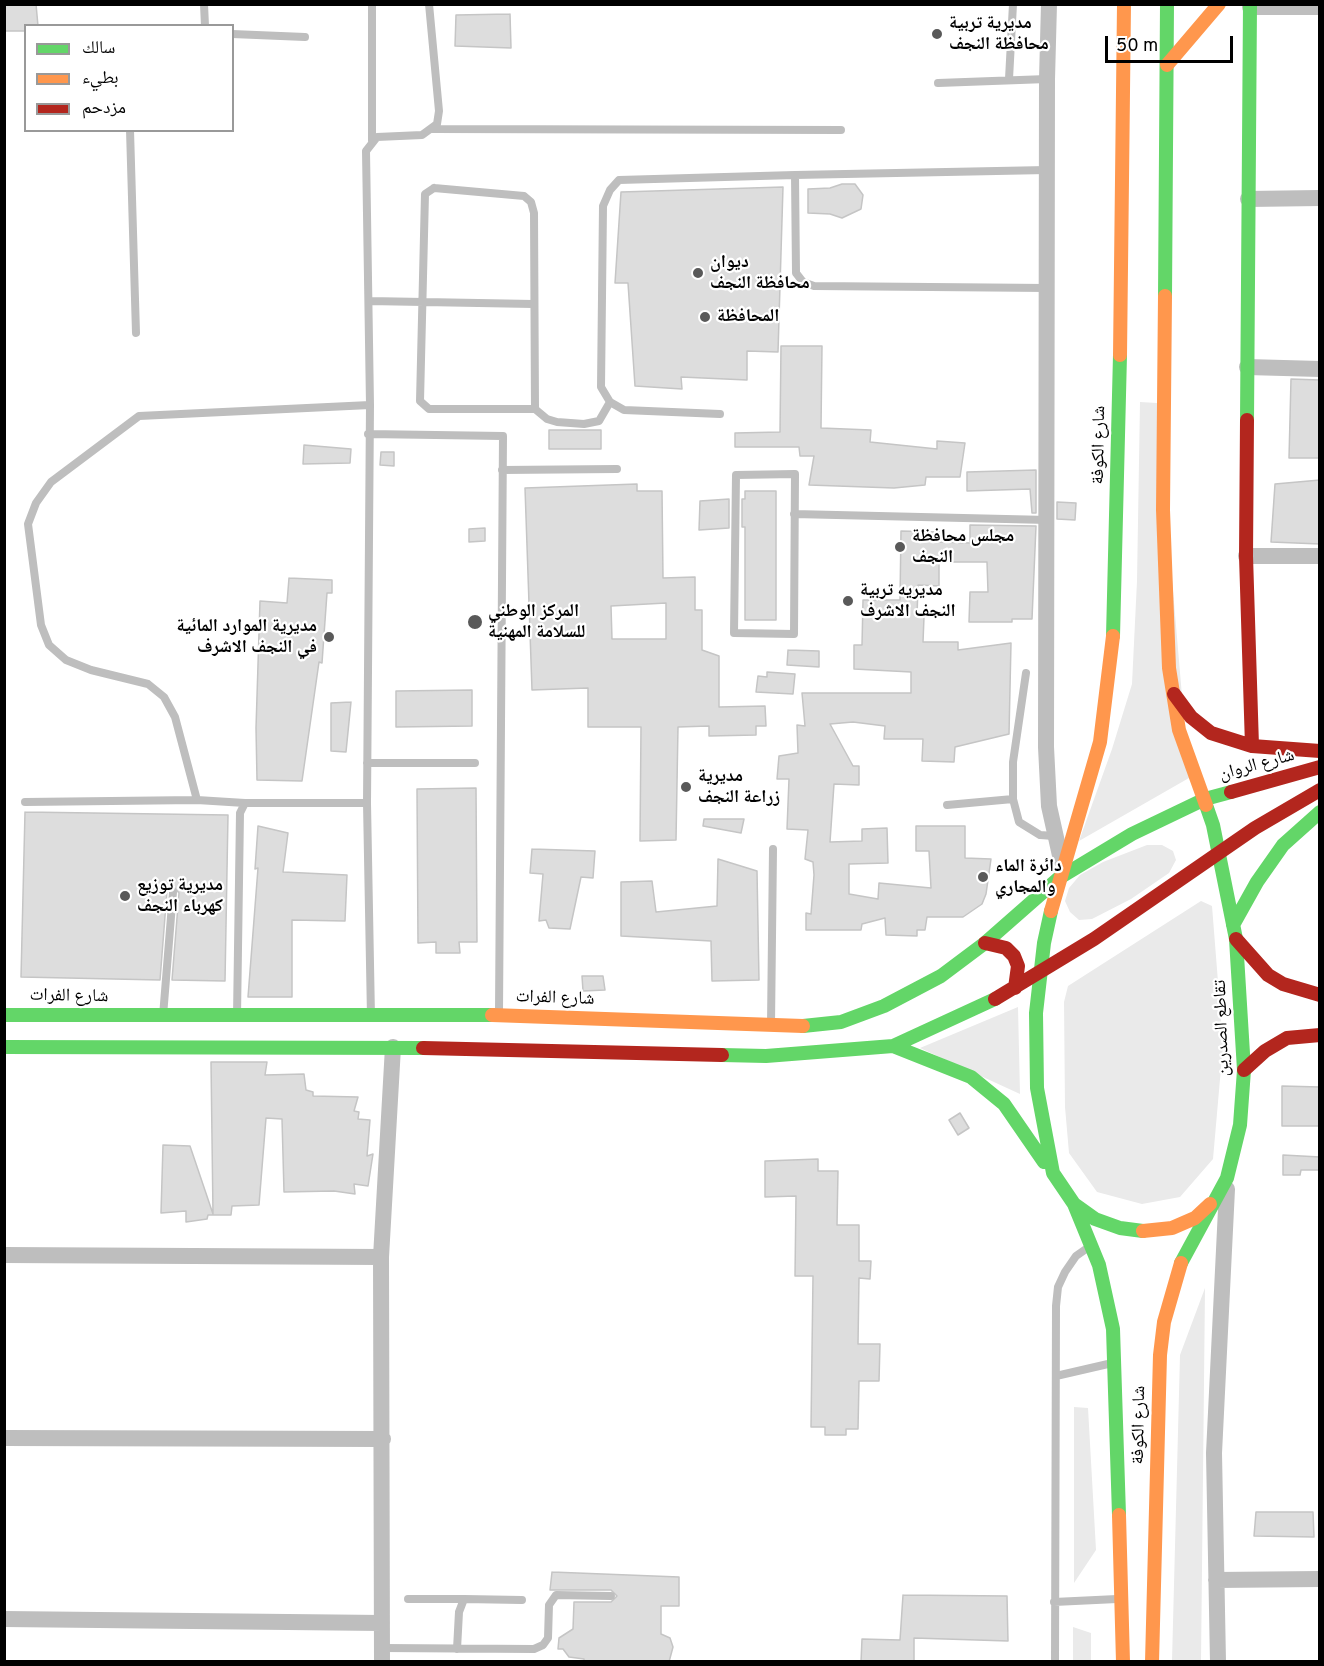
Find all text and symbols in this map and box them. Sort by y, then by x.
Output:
place label: مديرية تربية محافظة النجف [949,13,1049,56]
legend [24,24,234,132]
scale bar [1108,24,1236,62]
marker: مديرية تربية محافظة النجف [930,27,944,41]
text: 50 m [1116,35,1158,58]
text: سالك [82,37,115,60]
text: بطيء [82,67,119,90]
text: مزدحم [82,97,126,120]
place label: ديوان محافظة النجف [710,252,810,294]
marker: ديوان محافظة النجف [691,266,705,280]
place label: المحافظة [717,306,779,328]
marker: المحافظة [698,310,712,324]
street label: شارع الكوفة [1089,405,1111,485]
place label: مجلس محافظة النجف [912,526,1014,568]
marker: مجلس محافظة النجف [893,540,907,554]
place label: مديريه تربية النجف الاشرف [860,580,955,622]
marker: مديريه تربية النجف الاشرف [841,594,855,608]
place label: المركز الوطني للسلامة المهنية [488,601,585,644]
marker: المركز الوطني للسلامة المهنية [466,613,484,631]
place label: مديرية الموارد المائية في النجف الاشرف [176,616,317,658]
marker: مديرية الموارد المائية في النجف الاشرف [322,630,336,644]
street label: شارع الروان [1217,746,1297,786]
place label: مديرية زراعة النجف [698,766,780,808]
marker: مديرية زراعة النجف [679,780,693,794]
place label: دائرة الماء والمجاري [995,856,1062,898]
marker: دائرة الماء والمجاري [976,870,990,884]
place label: مديرية توزيع كهرباء النجف [137,875,223,918]
marker: مديرية توزيع كهرباء النجف [118,889,132,903]
street label: تقاطع الصدرين [1211,979,1235,1077]
street label: شارع الفرات [29,986,109,1008]
street label: شارع الفرات [515,987,595,1011]
street label: شارع الكوفة [1129,1385,1151,1465]

